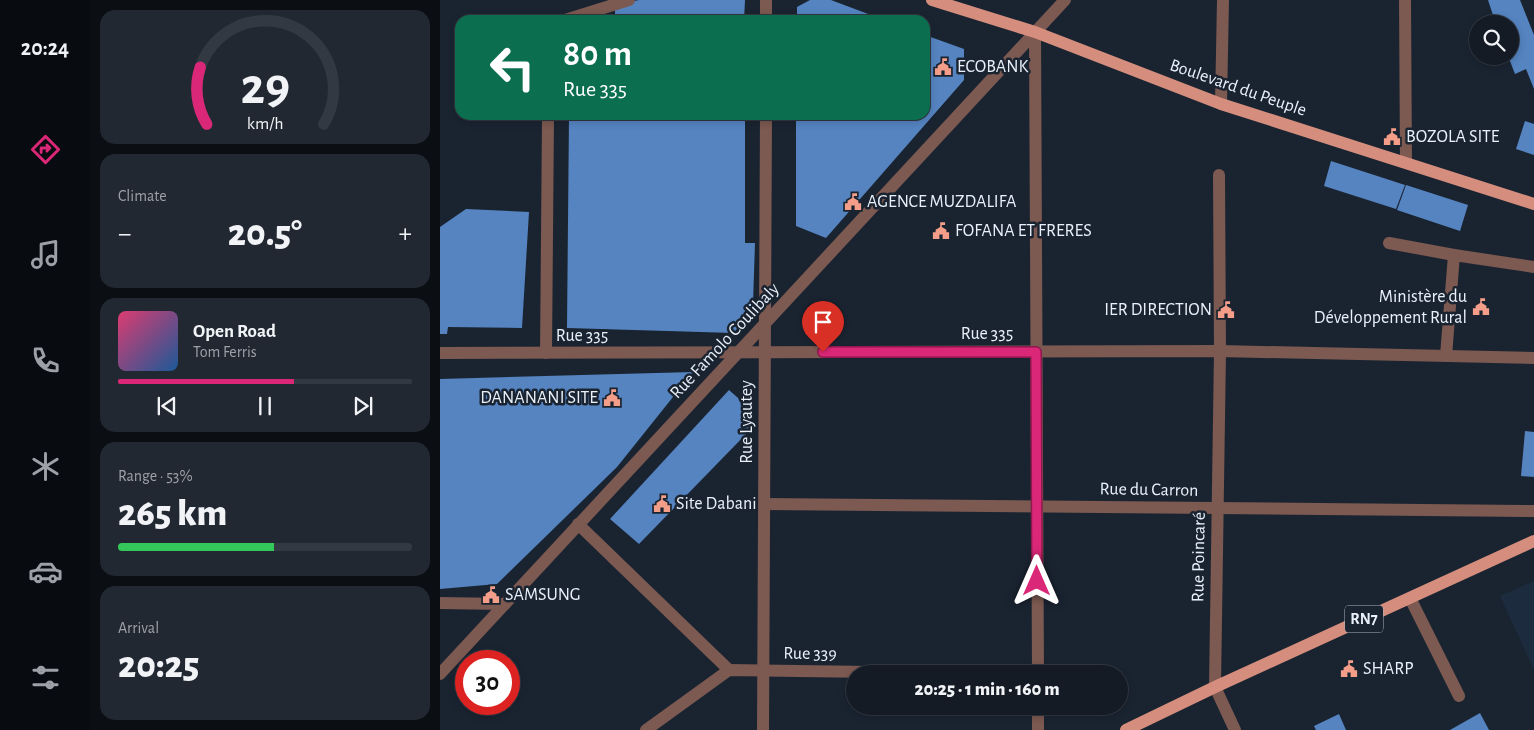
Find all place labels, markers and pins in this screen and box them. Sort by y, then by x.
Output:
public building icon: ECOBANK [933,57,953,77]
place label: ECOBANK [957,58,1029,76]
public building icon: BOZOLA SITE [1382,127,1402,147]
place label: BOZOLA SITE [1406,128,1500,146]
public building icon: AGENCE MUZDALIFA [843,192,863,212]
place label: AGENCE MUZDALIFA [867,193,1017,211]
public building icon: FOFANA ET FRERES [931,221,951,241]
place label: FOFANA ET FRERES [955,222,1092,240]
place label: Ministère du Développement Rural [1314,288,1467,327]
public building icon: Ministère du Développement Rural [1471,297,1491,317]
public building icon: IER DIRECTION [1216,300,1236,320]
pin [802,301,844,352]
place label: IER DIRECTION [1104,301,1212,319]
public building icon: DANANANI SITE [602,388,622,408]
place label: DANANANI SITE [480,389,598,407]
public building icon: Site Dabani [652,494,672,514]
place label: Site Dabani [676,495,757,513]
public building icon: SAMSUNG [481,585,501,605]
place label: SAMSUNG [505,586,581,604]
public building icon: SHARP [1339,659,1359,679]
place label: SHARP [1363,660,1414,678]

